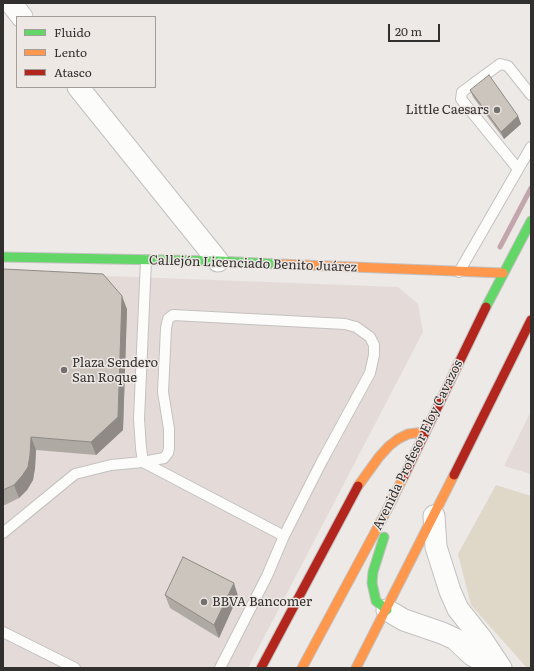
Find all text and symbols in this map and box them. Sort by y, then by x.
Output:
legend [16,16,156,88]
scale bar [390,16,442,42]
text: 20 m [395,22,422,40]
text: Fluido [54,23,91,41]
text: Lento [54,43,87,61]
text: Atasco [54,63,92,81]
place label: Little Caesars [405,102,489,118]
marker: Little Caesars [492,105,502,115]
street label: Callejón Licenciado Benito Juárez [149,253,357,275]
place label: Plaza Sendero San Roque [72,355,158,386]
street label: Avenida Profesor Eloy Cavazos [370,357,466,533]
marker: Plaza Sendero San Roque [59,365,69,375]
place label: BBVA Bancomer [212,594,312,610]
marker: BBVA Bancomer [199,597,209,607]

